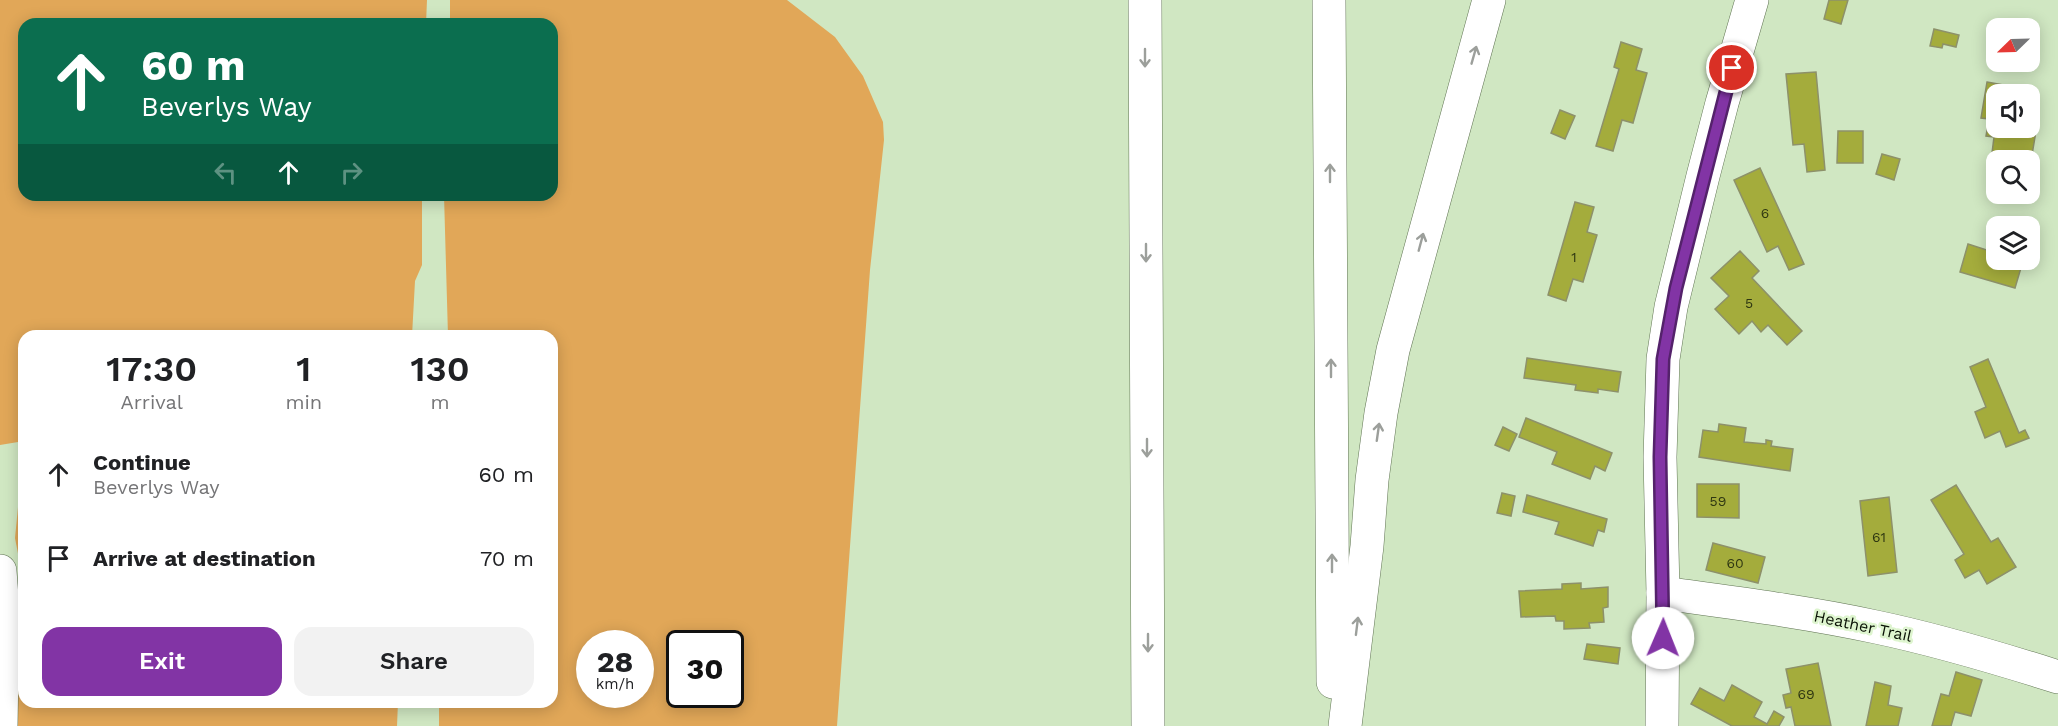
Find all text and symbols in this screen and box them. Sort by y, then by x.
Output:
north arrow [1986,18,2040,72]
map controls [1986,18,2040,270]
text: 60 m [141,41,245,90]
icon: ahead [42,42,120,120]
pin [1706,42,1757,93]
one-way arrow [1469,46,1480,65]
one-way arrow [1139,48,1151,68]
icon: arrive [1715,51,1748,84]
button: sound [1986,84,2040,138]
text: Beverlys Way [141,91,312,123]
button: search [1986,150,2040,204]
icon: left [209,156,242,189]
icon: ahead [272,156,305,189]
icon: right [335,156,368,189]
one-way arrow [1324,163,1336,183]
house number: 6 [1761,205,1769,221]
button: layers [1986,216,2040,270]
one-way arrow [1416,233,1427,252]
one-way arrow [1140,243,1152,263]
house number: 1 [1571,249,1577,265]
house number: 5 [1745,295,1753,311]
text: 17:30 [106,348,197,390]
text: 1 [296,348,311,390]
text: 130 [411,348,470,390]
one-way arrow [1325,358,1337,378]
text: Arrival [121,390,183,414]
text: min [285,390,322,414]
text: m [431,390,450,414]
one-way arrow [1373,423,1384,443]
one-way arrow [1141,438,1153,458]
text: Continue [93,450,191,475]
icon: ahead [42,458,75,491]
text: 60 m [478,462,534,487]
text: Beverlys Way [93,475,219,499]
house number: 59 [1710,493,1726,509]
house number: 61 [1872,529,1886,545]
icon: arrive [42,542,75,575]
text: Arrive at destination [93,546,316,571]
text: 70 m [480,546,534,571]
one-way arrow [1326,553,1338,573]
house number: 60 [1726,555,1744,571]
position arrow [1631,606,1695,670]
street label: Heather Trail [1812,606,1914,646]
one-way arrow [1352,617,1363,637]
button: Exit [42,627,282,696]
button: Share [294,627,534,696]
speed limit sign: 30 [666,630,744,708]
one-way arrow [1142,633,1154,653]
text: 28 [597,644,633,679]
text: km/h [596,675,634,693]
house number: 69 [1797,686,1815,702]

